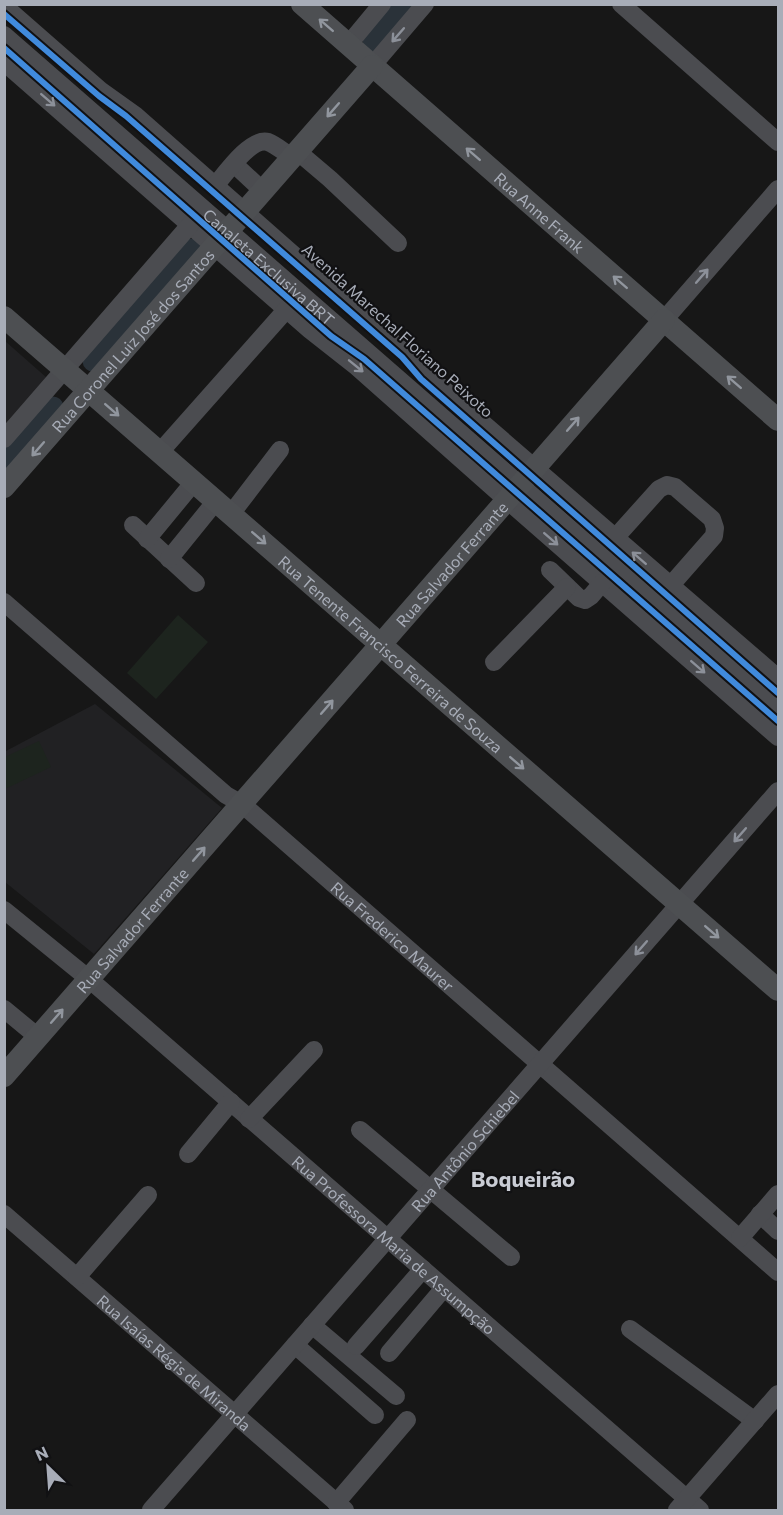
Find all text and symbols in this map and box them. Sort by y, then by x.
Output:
one-way arrow [318,19,334,32]
one-way arrow [392,27,405,43]
one-way arrow [41,93,56,107]
one-way arrow [326,102,340,117]
one-way arrow [466,147,481,161]
street label: Rua Anne Frank [491,167,589,257]
street label: Canaleta Exclusiva BRT [200,204,339,329]
street label: Avenida Marechal Floriano Peixoto [298,239,498,421]
street label: Rua Coronel Luiz José dos Santos [47,245,218,436]
one-way arrow [696,268,709,284]
one-way arrow [613,275,628,289]
one-way arrow [348,360,364,373]
one-way arrow [727,375,742,389]
one-way arrow [104,403,119,417]
one-way arrow [566,417,580,432]
one-way arrow [31,441,45,456]
street label: Rua Salvador Ferrante [391,497,511,630]
one-way arrow [251,531,266,545]
one-way arrow [543,532,558,546]
street label: Rua Tenente Francisco Ferreira de Souza [275,551,507,756]
one-way arrow [632,551,647,565]
one-way arrow [690,660,705,674]
one-way arrow [320,700,334,715]
one-way arrow [509,756,524,770]
one-way arrow [733,827,747,842]
one-way arrow [192,846,206,861]
street label: Rua Salvador Ferrante [72,863,191,996]
street label: Rua Frederico Maurer [328,877,459,995]
one-way arrow [704,925,719,939]
one-way arrow [634,940,648,955]
one-way arrow [50,1009,64,1024]
street label: Rua Antônio Schiebel [407,1086,522,1215]
street label: Rua Professora Maria de Assumpção [289,1151,500,1338]
district label: Boqueirão [471,1165,575,1192]
street label: Rua Isaías Régis de Miranda [94,1290,255,1434]
north arrow [18,1437,78,1497]
text: N [32,1442,51,1464]

